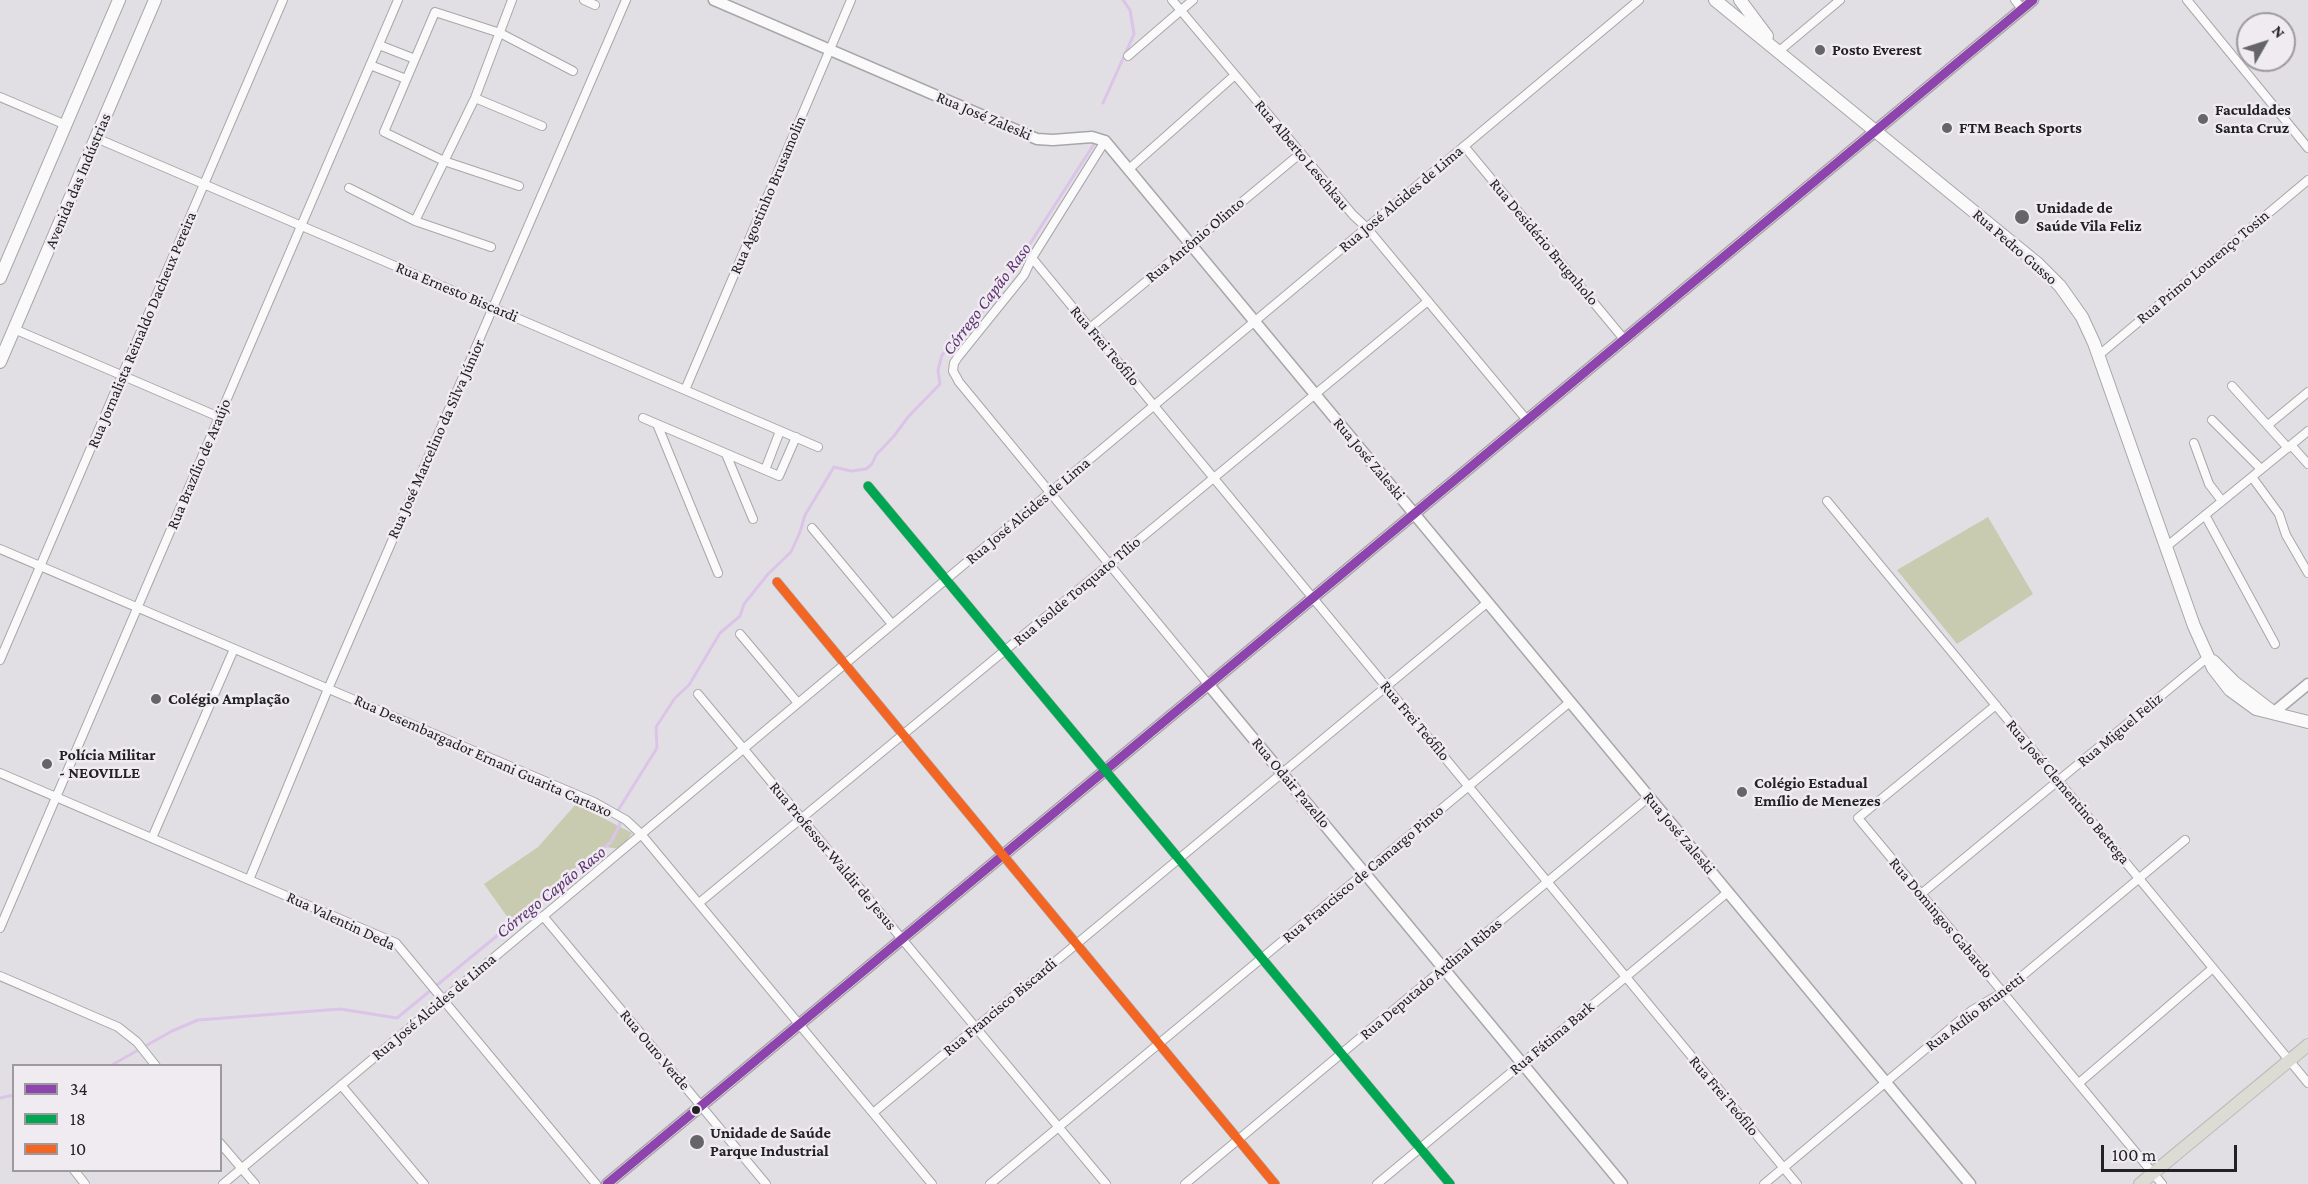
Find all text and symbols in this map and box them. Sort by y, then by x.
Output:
north arrow [2236,12,2296,72]
text: N [2269,22,2289,41]
place label: Posto Everest [1832,40,1922,60]
marker: Posto Everest [1813,43,1827,57]
street label: Rua José Zaleski [933,87,1035,145]
street label: Rua Alberto Leschkau [1250,96,1354,214]
place label: Faculdades Santa Cruz [2215,100,2291,138]
street label: Avenida das Indústrias [41,110,115,252]
marker: Faculdades Santa Cruz [2196,112,2210,126]
street label: Rua Agostinho Brusamolin [726,113,810,277]
place label: FTM Beach Sports [1959,118,2082,138]
marker: FTM Beach Sports [1940,121,1954,135]
street label: Rua José Alcides de Lima [1335,141,1467,257]
street label: Rua Desidério Brugnholo [1485,175,1603,309]
street label: Rua Antônio Olinto [1142,193,1248,287]
place label: Unidade de Saúde Vila Feliz [2036,198,2141,236]
street label: Rua Pedro Gusso [1969,205,2061,289]
street label: Rua Primo Lourenço Tosin [2133,206,2273,328]
marker: Unidade de Saúde Vila Feliz [2013,208,2031,226]
street label: Rua Jornalista Reinaldo Dacheux Pereira [83,209,201,451]
water label: Córrego Capão Raso [938,239,1036,359]
street label: Rua Ernesto Biscardi [393,258,521,326]
street label: Rua Frei Teófilo [1066,302,1144,390]
street label: Rua José Marcelino da Silva Júnior [383,336,489,542]
street label: Rua Brazílio de Araújo [163,396,235,532]
street label: Rua José Zaleski [1329,414,1409,504]
street label: Rua José Alcides de Lima [962,453,1094,569]
street label: Rua Isolde Torquato Tílio [1010,532,1144,650]
street label: Rua Frei Teófilo [1376,677,1454,765]
place label: Colégio Amplação [168,689,290,709]
street label: Rua Miguel Feliz [2074,689,2166,771]
street label: Rua Desembargador Ernani Guarita Cartaxo [351,690,615,822]
marker: Colégio Amplação [149,692,163,706]
street label: Rua José Clementino Bettega [2002,716,2134,868]
street label: Rua Odair Pazello [1248,734,1334,832]
place label: Polícia Militar - NEOVILLE [59,745,156,783]
marker: Polícia Militar - NEOVILLE [40,757,54,771]
place label: Colégio Estadual Emílio de Menezes [1754,773,1881,811]
street label: Rua Professor Waldir de Jesus [765,778,901,934]
marker: Colégio Estadual Emílio de Menezes [1735,785,1749,799]
street label: Rua José Zaleski [1639,788,1719,878]
street label: Rua Francisco de Camargo Pinto [1278,801,1448,947]
water label: Córrego Capão Raso [492,841,610,943]
street label: Rua Domingos Gabardo [1885,854,1997,982]
street label: Rua Valentin Deda [284,887,398,955]
street label: Rua Deputado Ardinal Ribas [1356,914,1506,1044]
street label: Rua José Alcides de Lima [368,949,500,1065]
street label: Rua Francisco Biscardi [939,954,1061,1060]
street label: Rua Atílio Brunetti [1922,969,2028,1055]
street label: Rua Fátima Bark [1506,997,1598,1079]
street label: Rua Ouro Verde [616,1006,694,1094]
street label: Rua Frei Teófilo [1685,1052,1763,1140]
legend [12,1064,222,1172]
text: 34 [70,1079,88,1099]
unlabelled marker [690,1104,702,1116]
text: 18 [70,1109,86,1129]
place label: Unidade de Saúde Parque Industrial [710,1123,831,1161]
marker: Unidade de Saúde Parque Industrial [688,1133,706,1151]
scale bar [2104,1133,2240,1171]
text: 10 [70,1139,86,1159]
text: 100 m [2112,1145,2156,1165]

